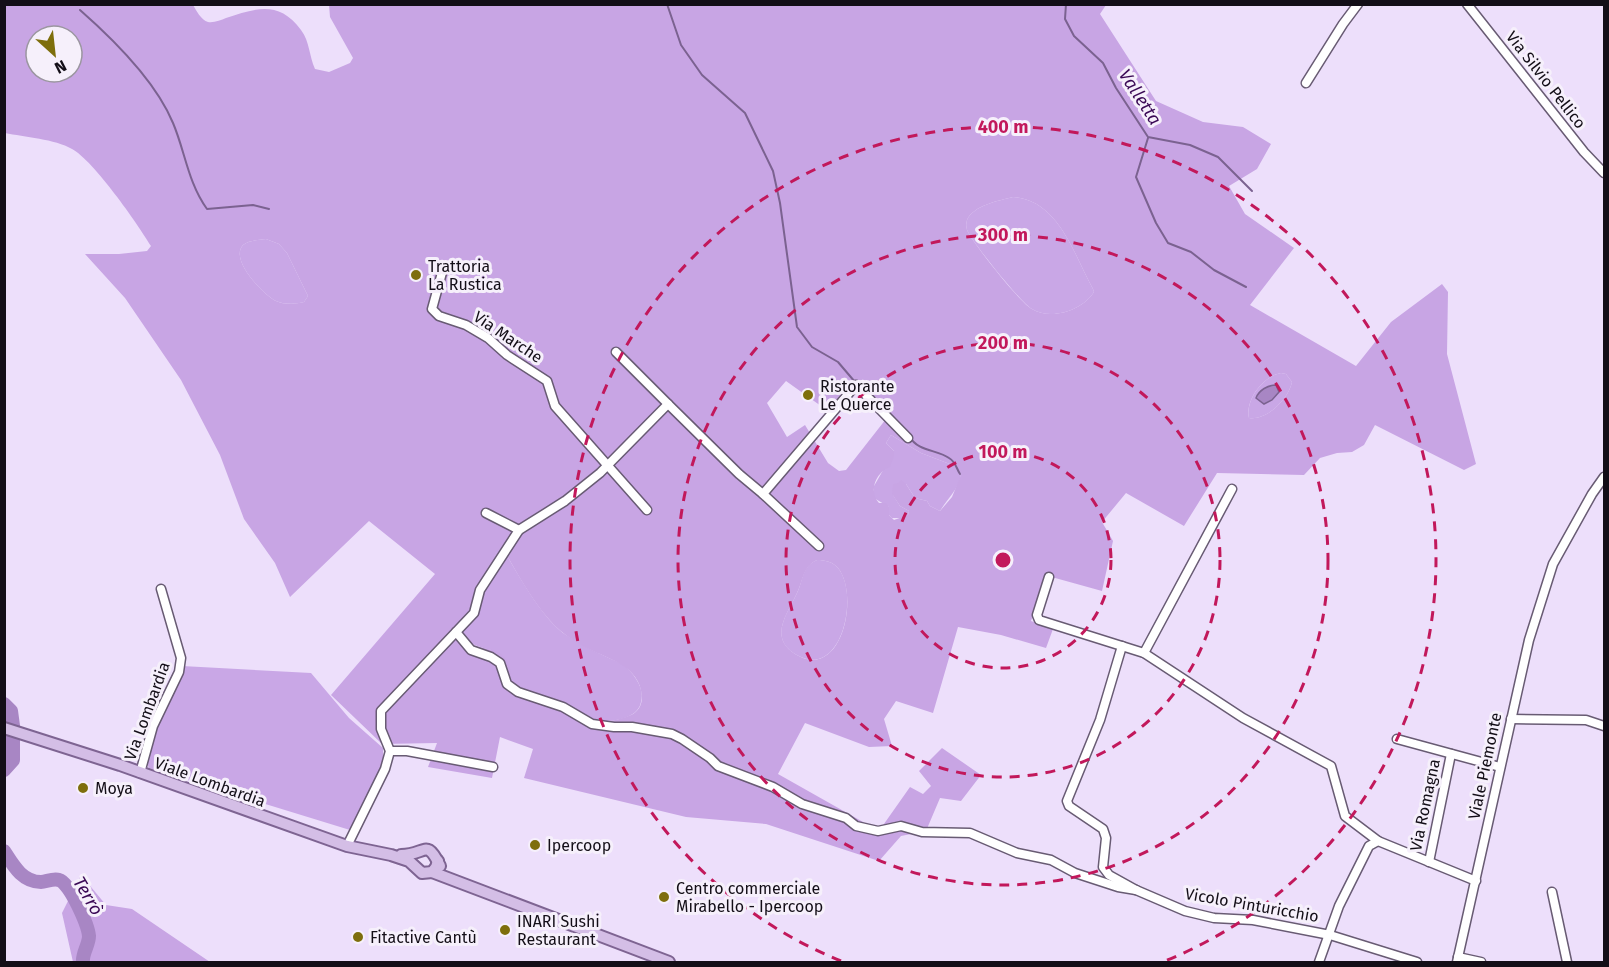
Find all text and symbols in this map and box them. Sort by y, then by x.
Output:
north arrow [24,24,84,84]
street label: Via Silvio Pellico [1502,28,1590,132]
text: N [52,56,70,78]
water label: Valletta [1114,65,1166,129]
text: 400 m [978,116,1028,138]
text: 300 m [977,224,1028,246]
place label: Trattoria La Rustica [428,257,502,294]
marker: Trattoria La Rustica [409,268,423,282]
street label: Via Marche [470,307,546,367]
text: 200 m [978,332,1028,354]
place label: Ristorante Le Querce [820,377,895,414]
marker: Ristorante Le Querce [801,388,815,402]
text: 100 m [979,441,1027,463]
centre of rings [993,550,1013,570]
street label: Via Lombardia [120,659,174,763]
street label: Viale Piemonte [1464,711,1506,821]
street label: Viale Lombardia [152,753,268,811]
street label: Via Romagna [1406,757,1444,853]
place label: Moya [95,779,133,798]
marker: Moya [76,781,90,795]
place label: Ipercoop [547,836,611,855]
marker: Ipercoop [528,838,542,852]
water label: Terrò [68,873,108,919]
place label: Centro commerciale Mirabello - Ipercoop [676,879,823,916]
street label: Vicolo Pinturicchio [1184,884,1320,926]
marker: Centro commerciale Mirabello - Ipercoop [657,890,671,904]
place label: INARI Sushi Restaurant [517,912,600,949]
marker: INARI Sushi Restaurant [498,923,512,937]
place label: Fitactive Cantù [370,928,477,947]
marker: Fitactive Cantù [351,930,365,944]

